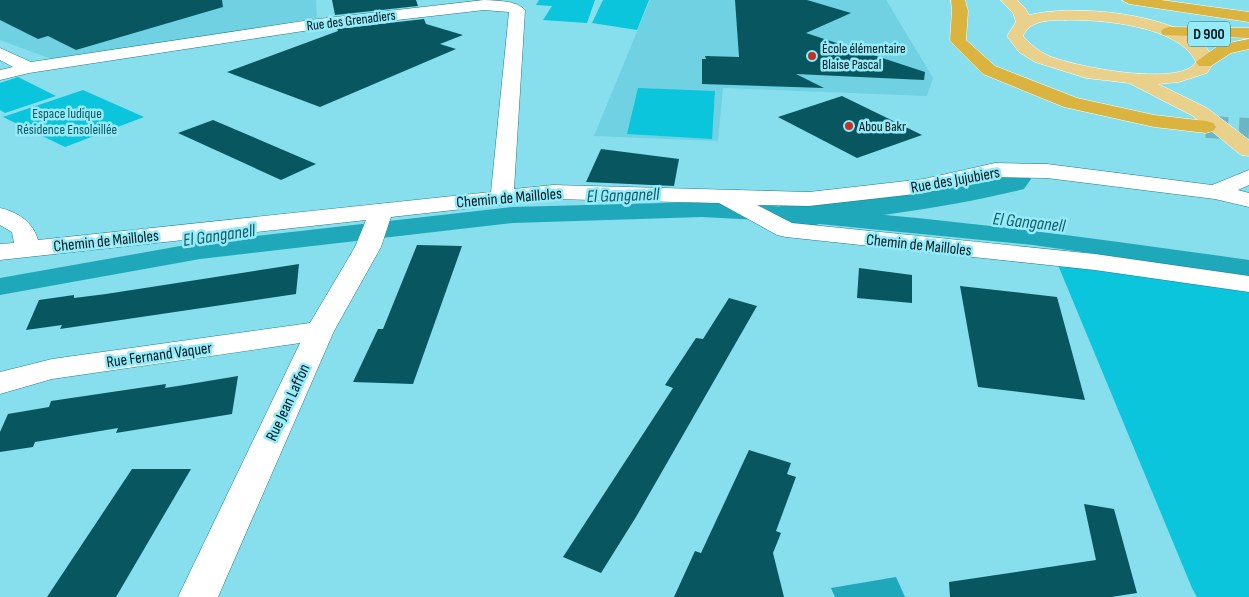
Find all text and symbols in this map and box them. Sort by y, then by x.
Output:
street label: Rue des Grenadiers [306,7,397,34]
road number: D 900 [1188,22,1230,46]
place label: École élémentaire Blaise Pascal [822,40,906,73]
marker: École élémentaire Blaise Pascal [806,50,818,62]
park label: Espace ludique Résidence Ensoleillée [17,105,117,138]
place label: Abou Bakr [858,118,906,135]
marker: Abou Bakr [843,120,855,132]
street label: Rue des Jujubiers [909,163,1002,198]
street label: Chemin de Mailloles [456,184,563,213]
water label: El Ganganell [586,184,660,207]
water label: El Ganganell [992,208,1067,237]
water label: El Ganganell [182,220,257,251]
street label: Chemin de Mailloles [53,226,160,256]
street label: Chemin de Mailloles [865,231,973,260]
street label: Rue Fernand Vaquer [105,339,214,372]
street label: Rue Jean Laffon [262,361,314,444]

